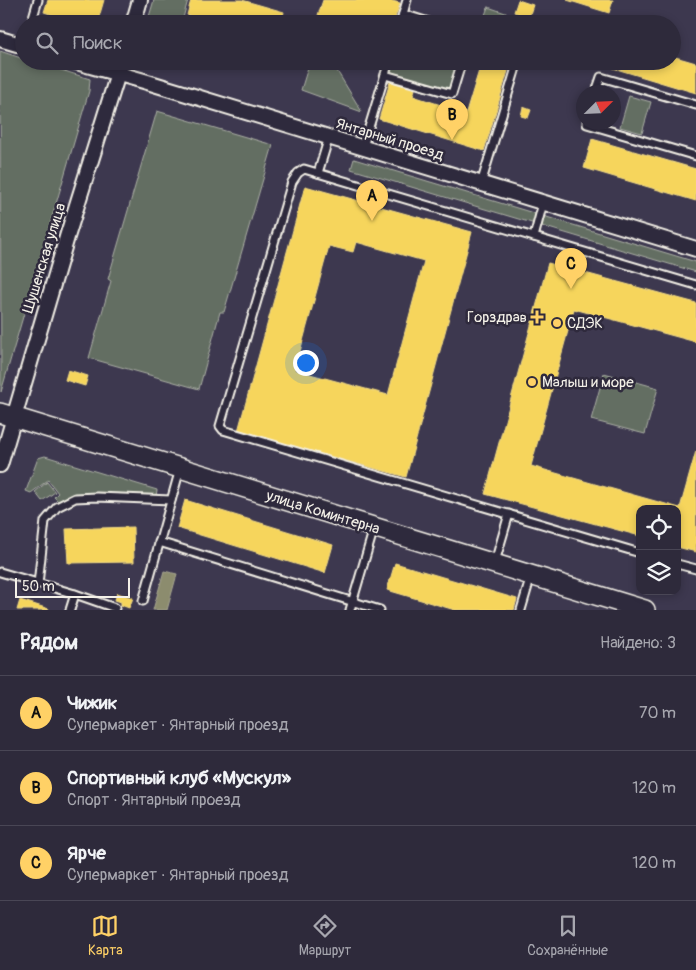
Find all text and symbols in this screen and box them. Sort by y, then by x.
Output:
search box [15,15,681,70]
icon: search [33,29,61,57]
text: Поиск [73,31,123,55]
north arrow [576,85,621,130]
pin: B [436,99,468,140]
street label: Янтарный проезд [334,114,446,165]
pin: A [356,180,388,221]
street label: Шушенская улица [19,201,70,316]
pin: C [555,248,587,289]
place label: Горздрав [467,308,527,327]
marker: Горздрав [531,311,543,323]
place label: СДЭК [567,314,603,333]
marker: СДЭК [551,317,563,329]
your location [293,350,319,376]
place label: Малыш и море [542,373,634,392]
marker: Малыш и море [526,376,538,388]
street label: улица Коминтерна [263,486,382,539]
map controls [636,505,681,595]
button: locate [636,505,681,550]
button: layers [636,550,681,595]
scale bar [15,575,130,598]
text: 50 m [22,578,55,595]
text: Рядом [20,629,78,656]
text: Найдено: 3 [600,633,676,653]
text: Чижик [67,691,117,715]
text: A [31,703,41,723]
text: 70 m [639,703,676,723]
text: Супермаркет · Янтарный проезд [67,715,288,735]
text: Спортивный клуб «Мускул» [67,766,291,790]
text: B [31,778,41,798]
text: 120 m [632,778,676,798]
text: Спорт · Янтарный проезд [67,790,240,810]
text: Ярче [67,841,106,865]
text: C [31,853,41,873]
text: 120 m [632,853,676,873]
text: Супермаркет · Янтарный проезд [67,865,288,885]
tab: Карта [88,912,123,959]
tab: Маршрут [299,912,351,959]
tab: Сохранённые [527,912,608,959]

